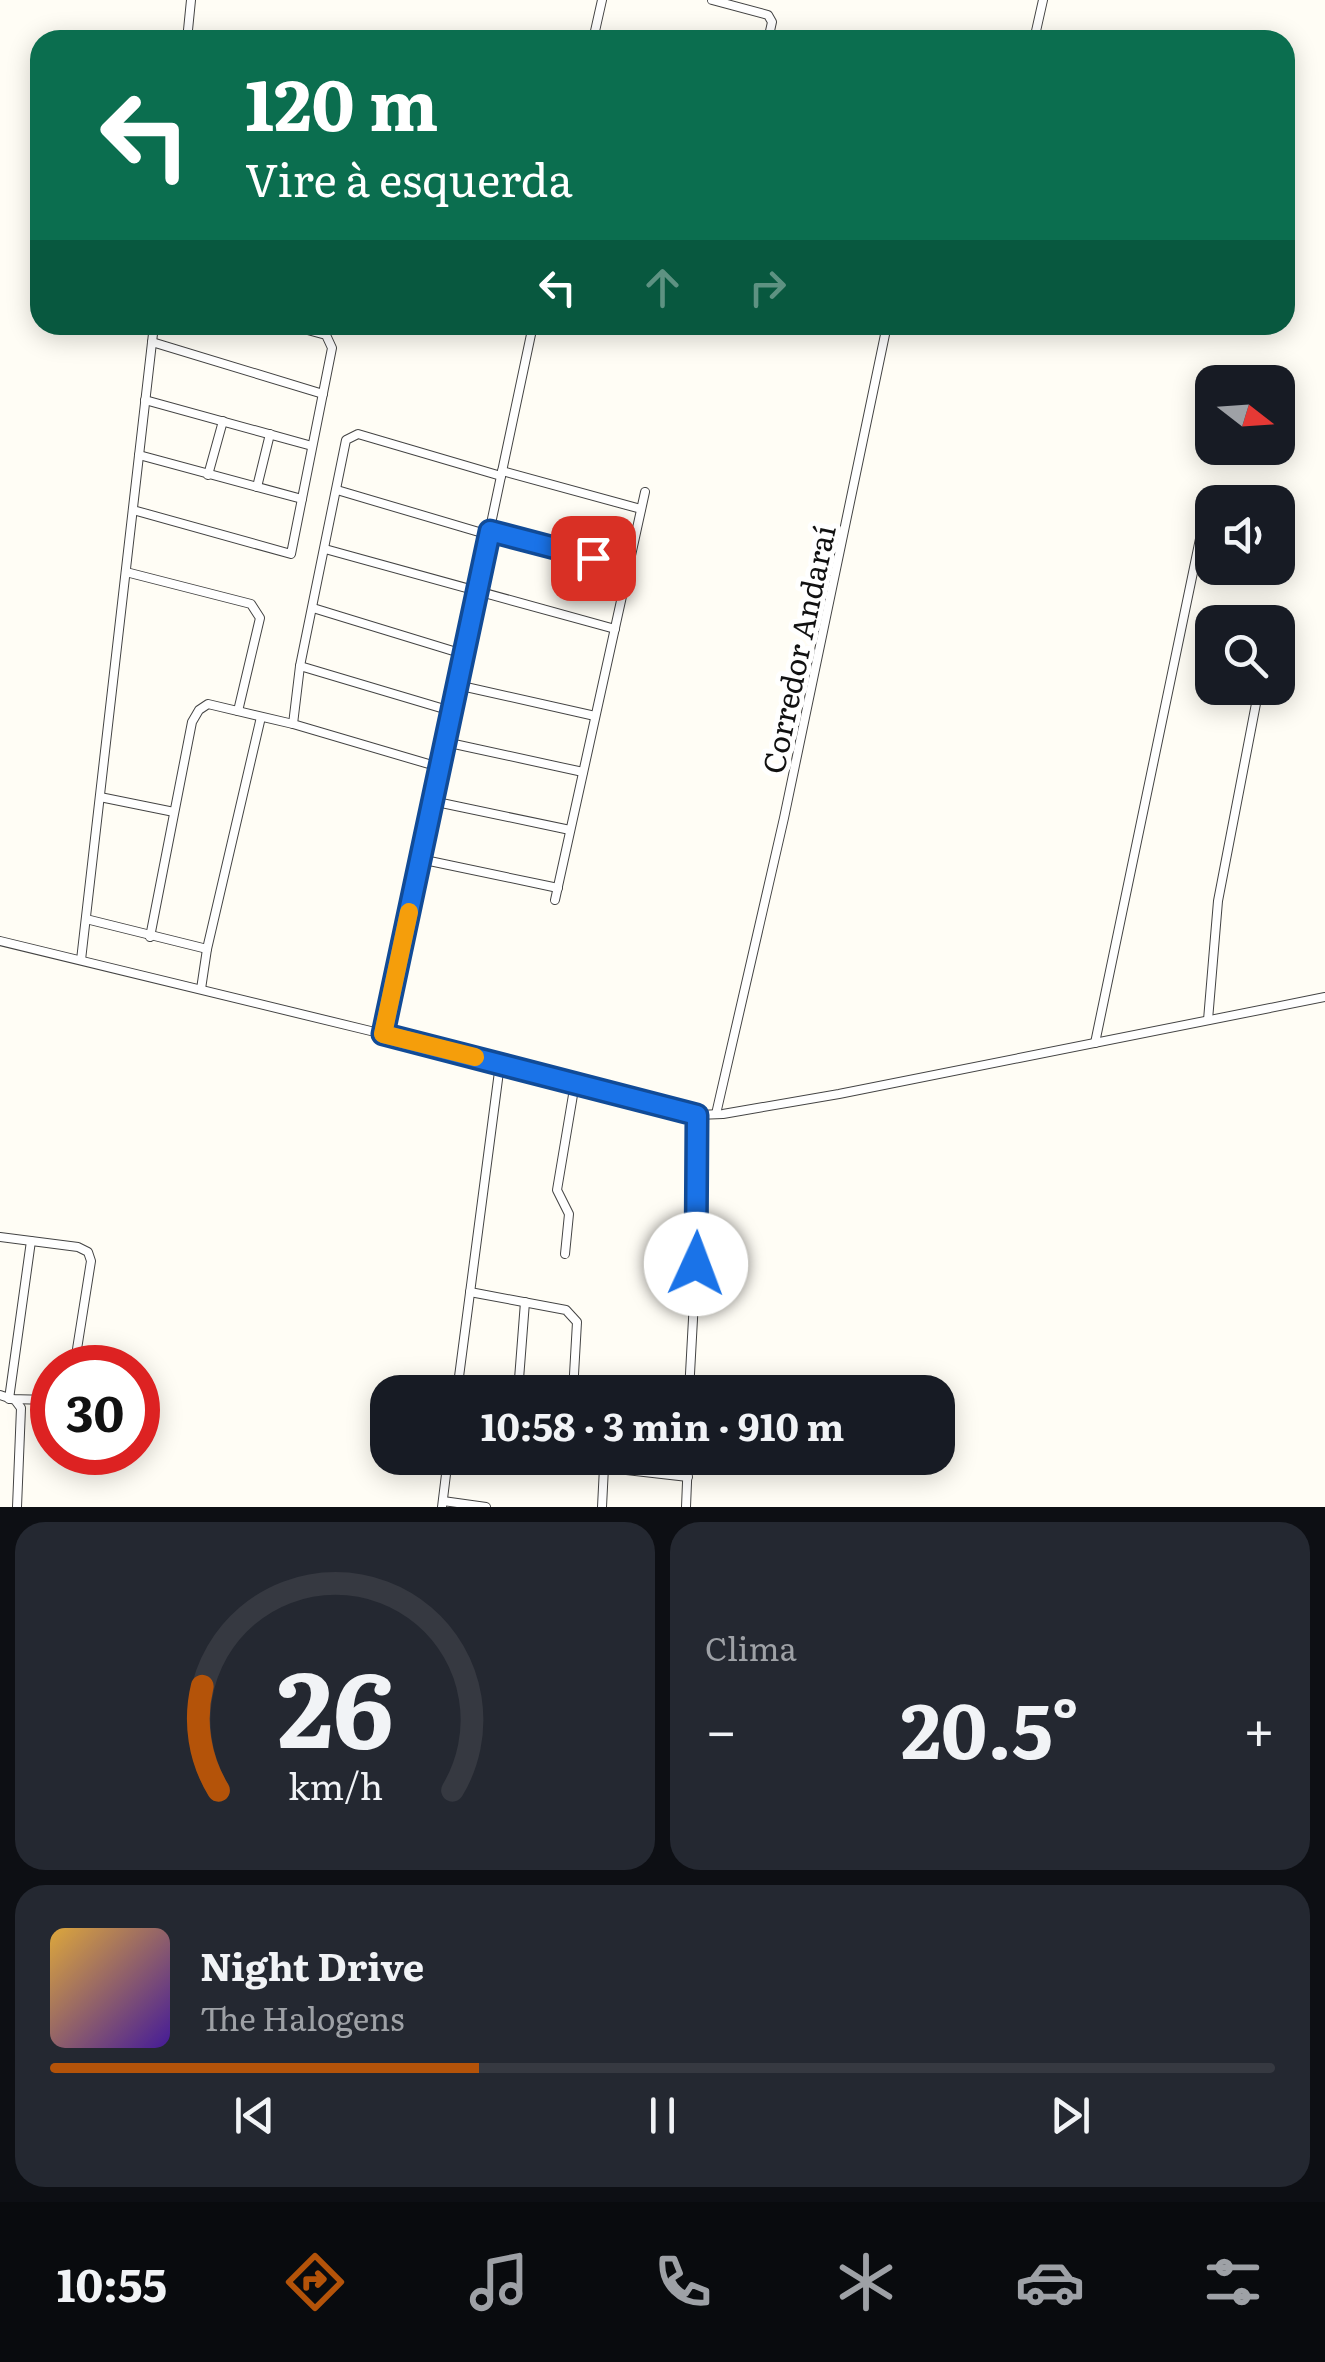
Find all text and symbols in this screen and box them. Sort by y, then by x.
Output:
text: 120 m [245,49,438,153]
icon: left [80,70,210,200]
text: Vire à esquerda [245,144,573,211]
icon: left [530,260,585,315]
icon: ahead [635,260,690,315]
icon: right [740,260,795,315]
north arrow [1195,365,1295,465]
map controls [1195,365,1295,705]
button: sound [1195,485,1295,585]
pin [551,516,636,601]
street label: Corredor Andaraí [749,521,845,777]
icon: arrive [566,531,621,586]
button: search [1195,605,1295,705]
position arrow [644,1212,748,1316]
speed limit sign: 30 [30,1345,160,1475]
text: 10:58 · 3 min · 910 m [481,1396,844,1453]
text: Clima [705,1623,797,1671]
text: 26 [277,1626,393,1780]
text: 20.5° [901,1671,1079,1782]
text: − [705,1686,737,1768]
text: + [1243,1686,1275,1768]
text: km/h [287,1758,383,1811]
text: Night Drive [200,1936,424,1993]
text: The Halogens [200,1993,404,2041]
icon: previous [227,2088,282,2143]
icon: pause [635,2088,690,2143]
icon: next [1043,2088,1098,2143]
icon: directions [280,2247,350,2317]
icon: music [464,2247,534,2317]
icon: phone [648,2247,718,2317]
icon: climate [831,2247,901,2317]
icon: car [1015,2247,1085,2317]
icon: filters [1198,2247,1268,2317]
text: 10:55 [57,2249,167,2316]

